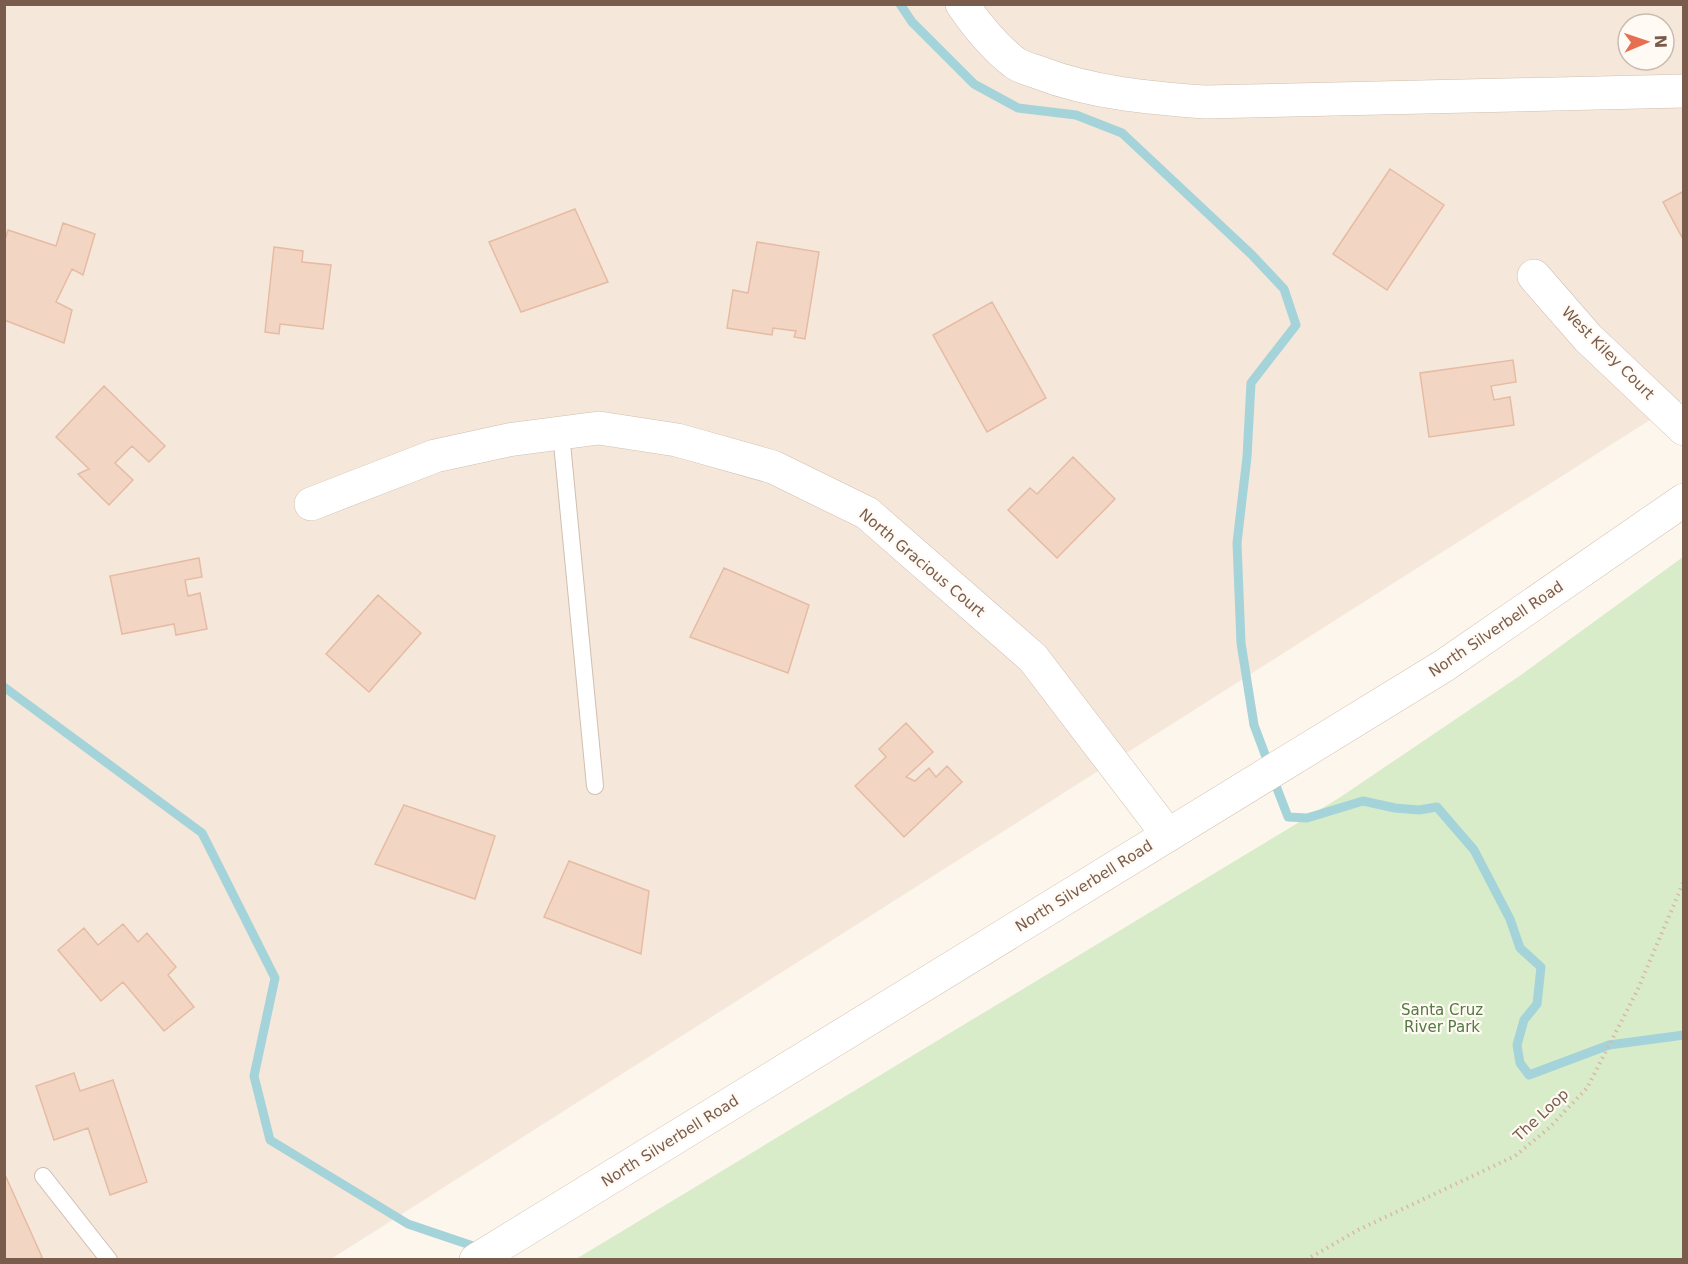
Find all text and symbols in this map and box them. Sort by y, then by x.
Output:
north arrow [1616,12,1676,72]
text: N [1651,34,1670,49]
street label: West Kiley Court [1558,303,1658,403]
street label: North Gracious Court [855,505,989,621]
street label: North Silverbell Road [1425,577,1567,681]
street label: North Silverbell Road [1012,836,1156,936]
park label: Santa Cruz River Park [1401,1001,1483,1036]
street label: The Loop [1509,1085,1572,1146]
street label: North Silverbell Road [598,1091,742,1191]

